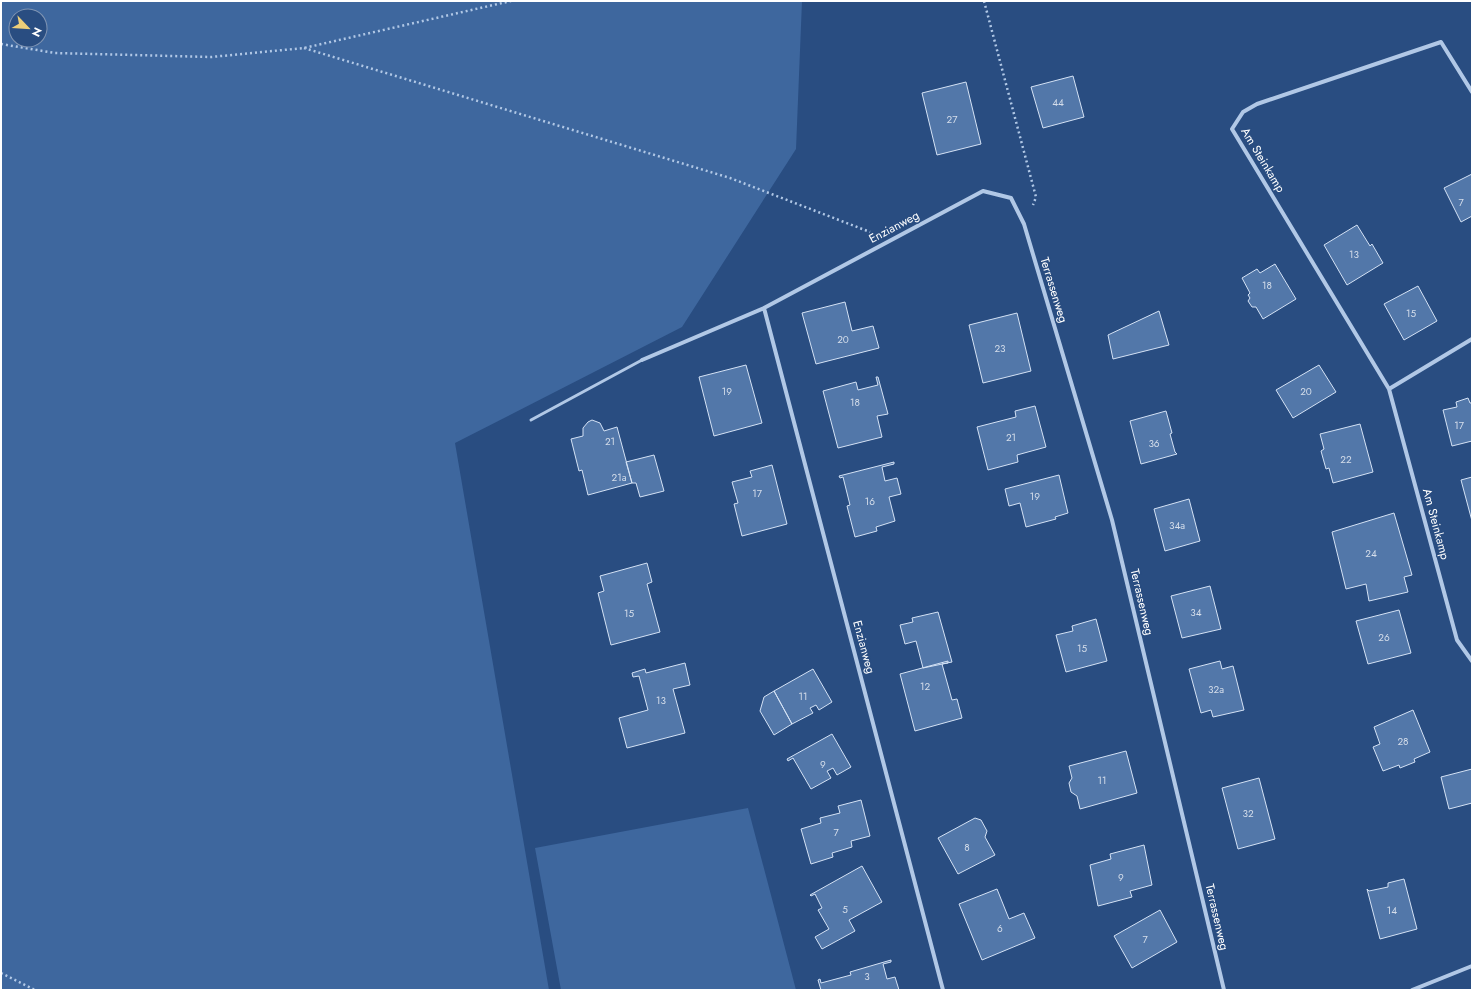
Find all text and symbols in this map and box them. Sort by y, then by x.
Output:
north arrow [8,8,48,48]
text: N [28,25,46,40]
house number: 44 [1052,95,1064,110]
house number: 27 [947,112,958,127]
street label: Am Steinkamp [1236,124,1290,196]
house number: 7 [1458,195,1464,210]
street label: Enzianweg [866,206,922,248]
house number: 13 [1349,247,1360,262]
street label: Terrassenweg [1036,255,1072,325]
house number: 18 [1262,278,1272,293]
house number: 15 [1406,306,1416,321]
house number: 20 [837,332,849,347]
house number: 23 [994,341,1006,356]
house number: 19 [722,384,732,399]
house number: 20 [1300,384,1312,399]
house number: 18 [850,395,860,410]
house number: 17 [1454,418,1465,433]
house number: 21 [1006,430,1016,445]
house number: 21 [605,434,615,449]
house number: 36 [1148,436,1160,451]
house number: 22 [1340,452,1352,467]
house number: 21a [612,470,627,485]
house number: 17 [752,486,763,501]
street label: Am Steinkamp [1418,486,1454,562]
house number: 19 [1030,489,1040,504]
house number: 16 [865,494,875,509]
house number: 34a [1169,518,1185,533]
house number: 24 [1365,546,1377,561]
street label: Terrassenweg [1126,567,1158,637]
house number: 34 [1190,605,1202,620]
house number: 15 [624,606,634,621]
street label: Enzianweg [848,618,880,676]
house number: 26 [1378,630,1390,645]
house number: 15 [1077,641,1087,656]
house number: 12 [920,679,930,694]
house number: 32a [1208,682,1224,697]
house number: 11 [799,689,808,704]
house number: 13 [656,693,667,708]
house number: 28 [1397,734,1409,749]
house number: 9 [820,757,826,772]
house number: 11 [1098,773,1107,788]
house number: 32 [1242,806,1254,821]
house number: 7 [833,825,839,840]
house number: 8 [964,840,970,855]
house number: 9 [1118,870,1124,885]
street label: Terrassenweg [1201,882,1233,952]
house number: 5 [842,902,848,917]
house number: 14 [1387,903,1397,918]
house number: 6 [997,921,1003,936]
house number: 7 [1142,932,1148,947]
house number: 3 [864,969,870,984]

